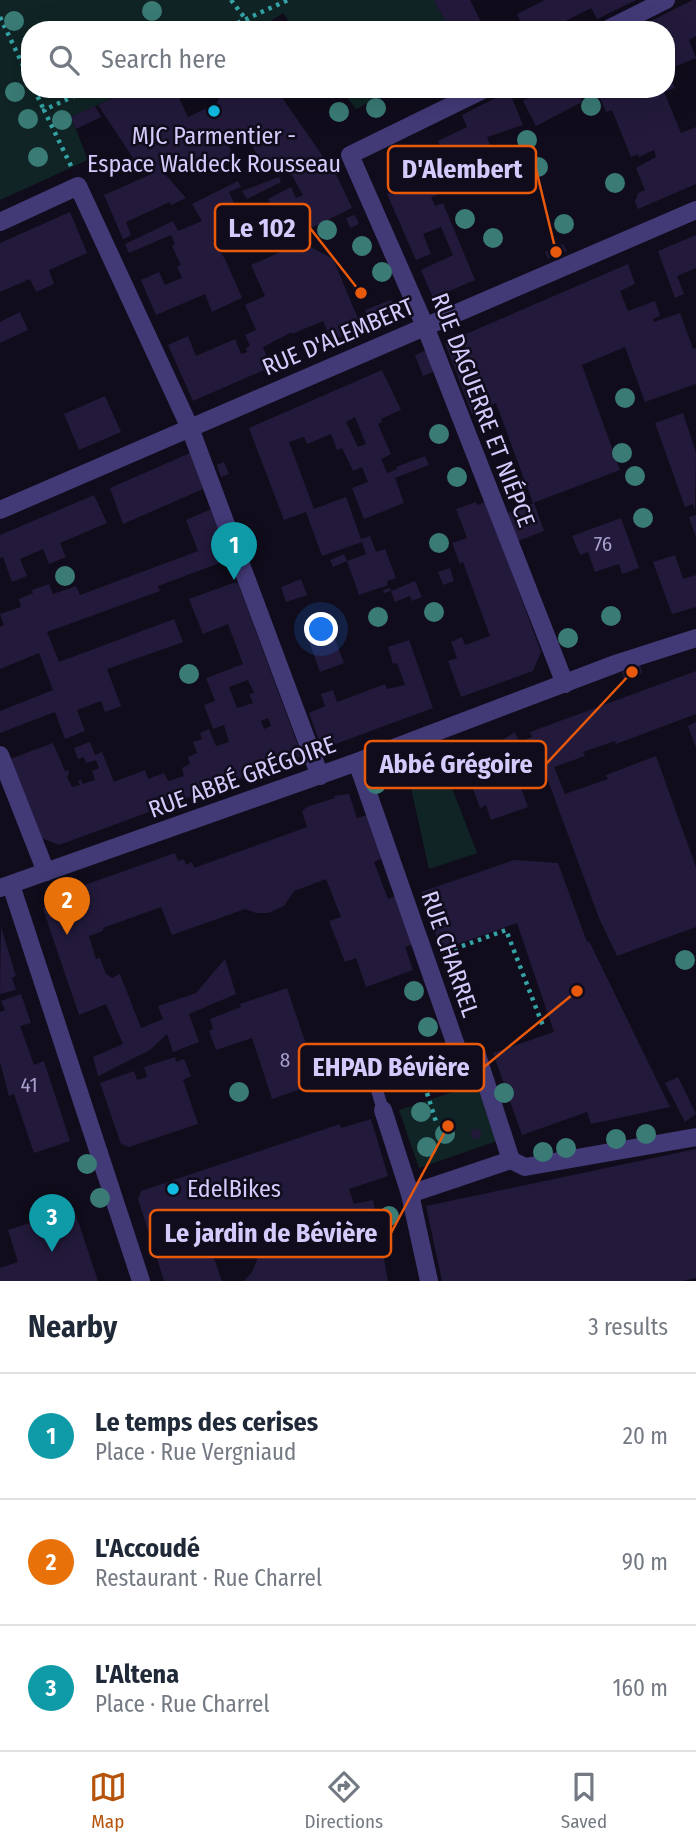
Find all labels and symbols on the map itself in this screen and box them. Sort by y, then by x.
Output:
marker: MJC Parmentier - Espace Waldeck Rousseau [206,103,222,119]
place label: MJC Parmentier - Espace Waldeck Rousseau [87,122,341,178]
callout: D'Alembert [388,146,536,193]
text: D'Alembert [402,154,523,185]
callout: Le 102 [215,204,310,251]
text: Le 102 [228,213,296,244]
street label: RUE DAGUERRE ET NIÉPCE [425,289,541,531]
street label: RUE D'ALEMBERT [258,293,418,381]
pin: 1 [211,522,257,580]
house number: 76 [594,531,612,557]
your location [304,612,338,646]
street label: RUE ABBÉ GRÉGOIRE [144,729,339,824]
callout: Abbé Grégoire [365,741,546,788]
text: Abbé Grégoire [378,749,533,780]
pin: 2 [44,877,90,935]
street label: RUE CHARREL [415,887,485,1021]
callout: EHPAD Bévière [299,1044,484,1091]
house number: 8 [280,1047,290,1073]
text: EHPAD Bévière [312,1052,470,1083]
house number: 41 [20,1072,38,1098]
place label: EdelBikes [187,1175,281,1203]
marker: EdelBikes [165,1181,181,1197]
pin: 3 [29,1194,75,1252]
callout: Le jardin de Bévière [150,1210,391,1257]
text: Le jardin de Bévière [165,1218,377,1249]

